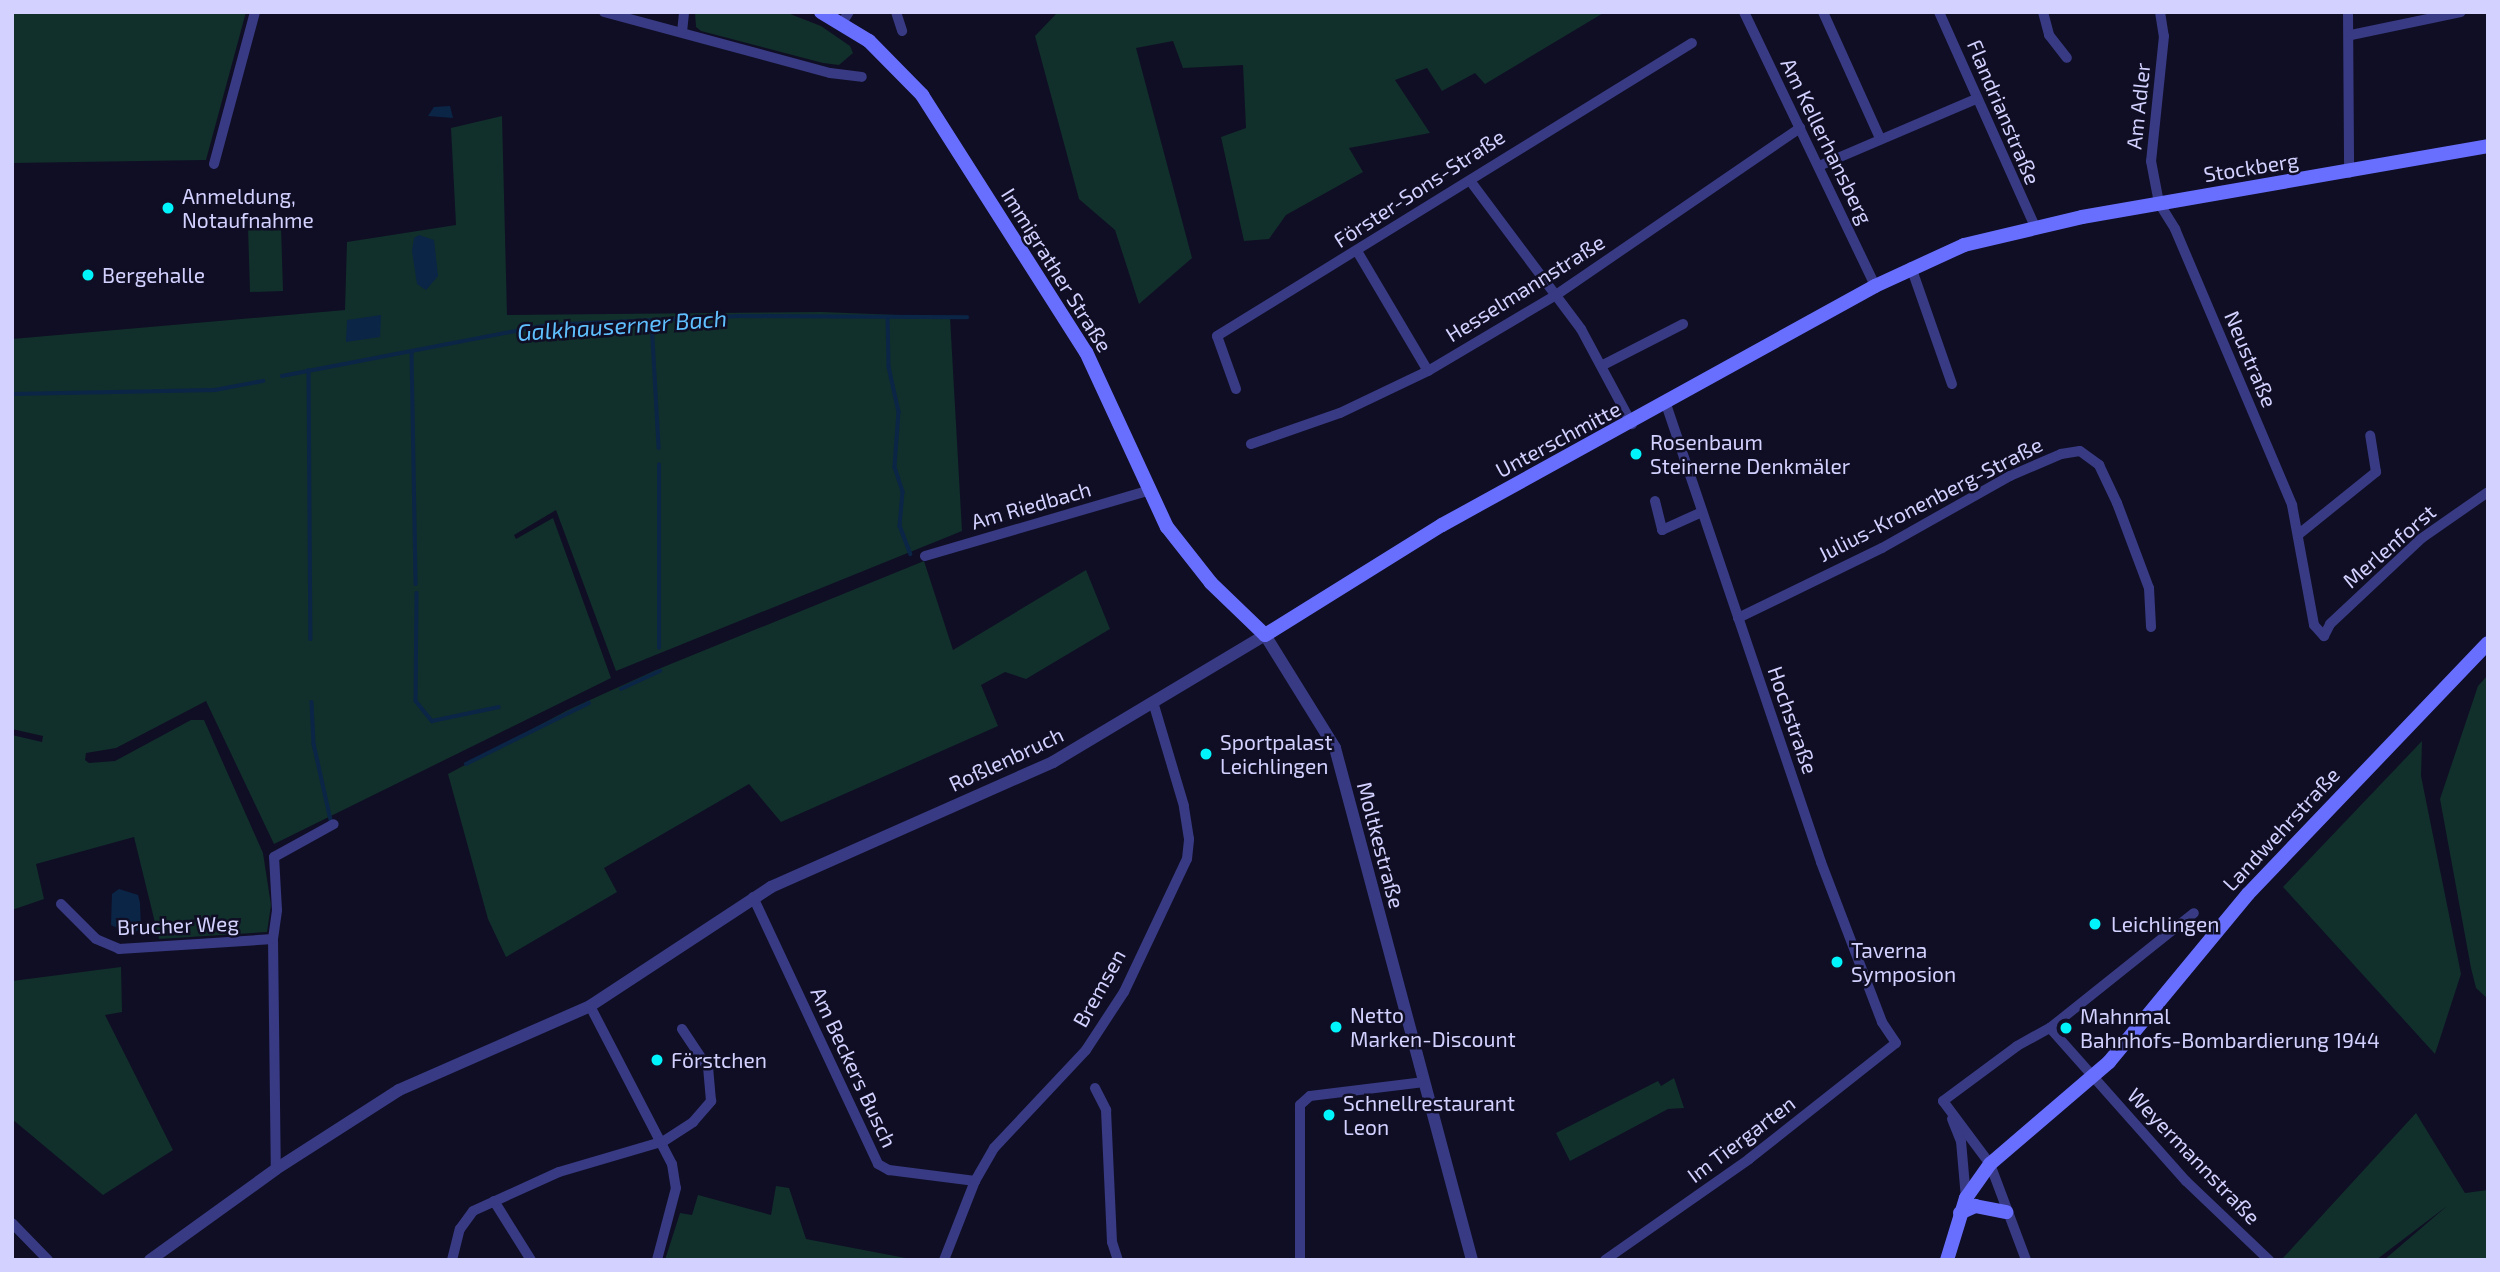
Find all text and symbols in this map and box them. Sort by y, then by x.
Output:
street label: Flandrianstraße [1962,36,2046,188]
street label: Am Kellerhansberg [1776,54,1878,228]
street label: Am Adler [2121,61,2155,151]
street label: Förster-Sons-Straße [1329,123,1509,253]
street label: Stockberg [2202,147,2300,187]
place label: Anmeldung, Notaufnahme [182,183,314,233]
street label: Immigrather Straße [996,183,1118,357]
marker: Anmeldung, Notaufnahme [160,200,176,216]
street label: Hesselmannstraße [1441,229,1609,347]
place label: Bergehalle [102,262,205,288]
marker: Bergehalle [80,267,96,283]
water label: Galkhauserner Bach [516,304,728,346]
street label: Neustraße [2219,307,2283,411]
street label: Unterschmitte [1491,396,1625,482]
place label: Rosenbaum Steinerne Denkmäler [1650,429,1850,479]
street label: Julius-Kronenberg-Straße [1814,431,2046,567]
marker: Rosenbaum Steinerne Denkmäler [1628,446,1644,462]
street label: Am Riedbach [968,476,1094,534]
street label: Merlenforst [2337,499,2441,593]
street label: Hochstraße [1763,663,1823,777]
street label: Roßlenbruch [945,721,1067,797]
place label: Sportpalast Leichlingen [1220,729,1332,779]
marker: Sportpalast Leichlingen [1198,746,1214,762]
street label: Landwehrstraße [2217,762,2345,896]
street label: Moltkestraße [1352,779,1410,911]
street label: Brucher Weg [116,910,240,940]
place label: Leichlingen [2111,911,2219,937]
marker: Leichlingen [2085,914,2105,934]
place label: Taverna Symposion [1851,937,1956,987]
street label: Bremsen [1067,945,1131,1031]
marker: Taverna Symposion [1829,954,1845,970]
street label: Am Beckers Busch [806,983,902,1151]
place label: Netto Marken-Discount [1350,1002,1516,1052]
place label: Mahnmal Bahnhofs-Bombardierung 1944 [2080,1003,2380,1053]
marker: Netto Marken-Discount [1328,1019,1344,1035]
marker: Mahnmal Bahnhofs-Bombardierung 1944 [2058,1020,2074,1036]
place label: Förstchen [671,1047,767,1073]
marker: Förstchen [649,1052,665,1068]
street label: Weyermannstraße [2122,1083,2266,1229]
place label: Schnellrestaurant Leon [1343,1090,1515,1140]
street label: Im Tiergarten [1682,1090,1800,1188]
marker: Schnellrestaurant Leon [1321,1107,1337,1123]

